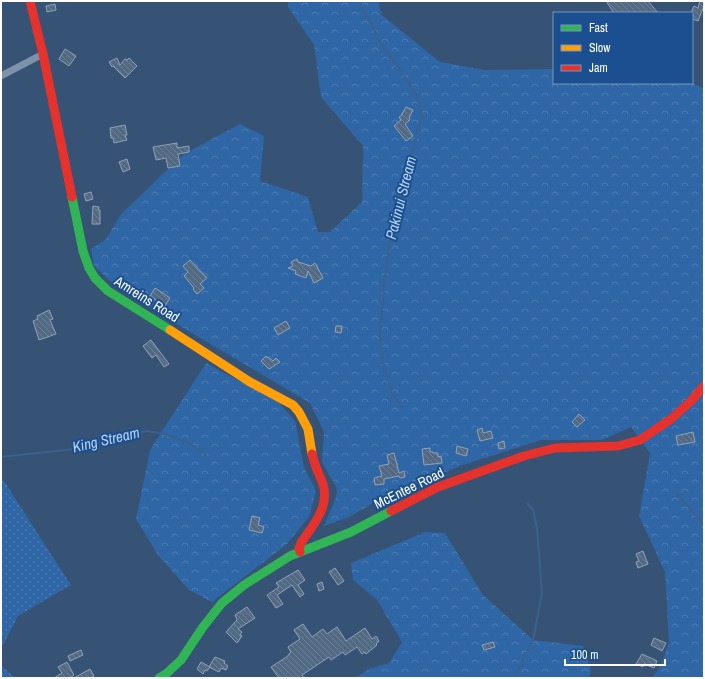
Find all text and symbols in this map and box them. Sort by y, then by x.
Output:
legend [553,12,693,84]
text: Fast [589,20,608,36]
text: Slow [589,40,611,56]
text: Jam [589,60,608,76]
water label: Pakinui Stream [380,154,421,242]
street label: Amreins Road [110,271,183,326]
water label: King Stream [70,422,142,457]
street label: McEntee Road [371,463,447,513]
scale bar [565,641,665,667]
text: 100 m [571,647,598,663]

